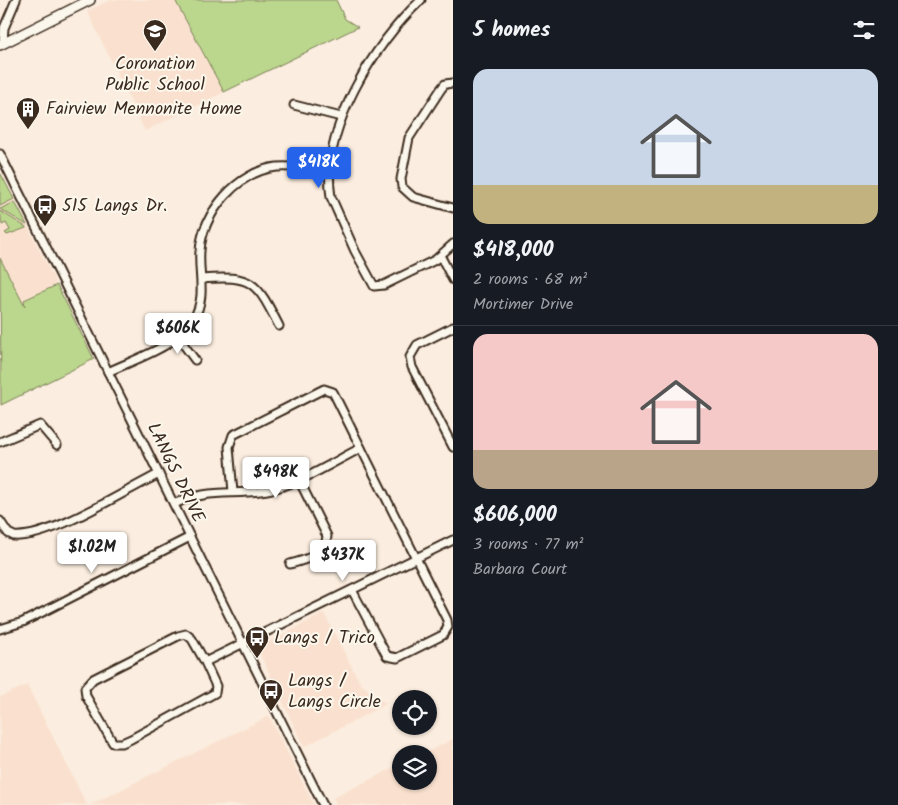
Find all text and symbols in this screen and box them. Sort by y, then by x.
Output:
text: 5 homes [473,14,550,47]
icon: filters [850,16,878,44]
school or university icon: Coronation Public School [142,18,168,52]
place label: Coronation Public School [105,50,205,100]
place label: Fairview Mennonite Home [46,95,242,124]
building icon: Fairview Mennonite Home [15,96,41,130]
icon: home [631,101,721,191]
pin: $418K [284,146,354,189]
text: $418K [298,150,340,175]
place label: 515 Langs Dr. [62,192,167,221]
bus stop icon: 515 Langs Dr. [32,193,58,227]
text: $418,000 [473,234,553,267]
text: 2 rooms · 68 m² [473,267,587,292]
text: Mortimer Drive [473,292,573,317]
pin: $606K [143,312,213,355]
text: $606K [156,316,200,341]
icon: home [631,367,721,457]
street label: LANGS DRIVE [138,418,212,529]
pin: $498K [241,456,311,499]
text: $498K [253,460,299,485]
text: $606,000 [473,499,557,532]
pin: $1.02M [51,532,133,574]
text: 3 rooms · 77 m² [473,532,583,557]
text: $1.02M [68,535,116,560]
pin: $437K [308,540,378,582]
text: $437K [321,543,365,568]
text: Barbara Court [473,557,567,582]
place label: Langs / Trico [274,624,375,653]
bus stop icon: Langs / Trico [244,625,270,659]
place label: Langs / Langs Circle [288,667,381,717]
bus stop icon: Langs / Langs Circle [258,678,284,712]
map controls [392,690,437,790]
button: locate [392,690,437,735]
button: layers [392,745,437,790]

